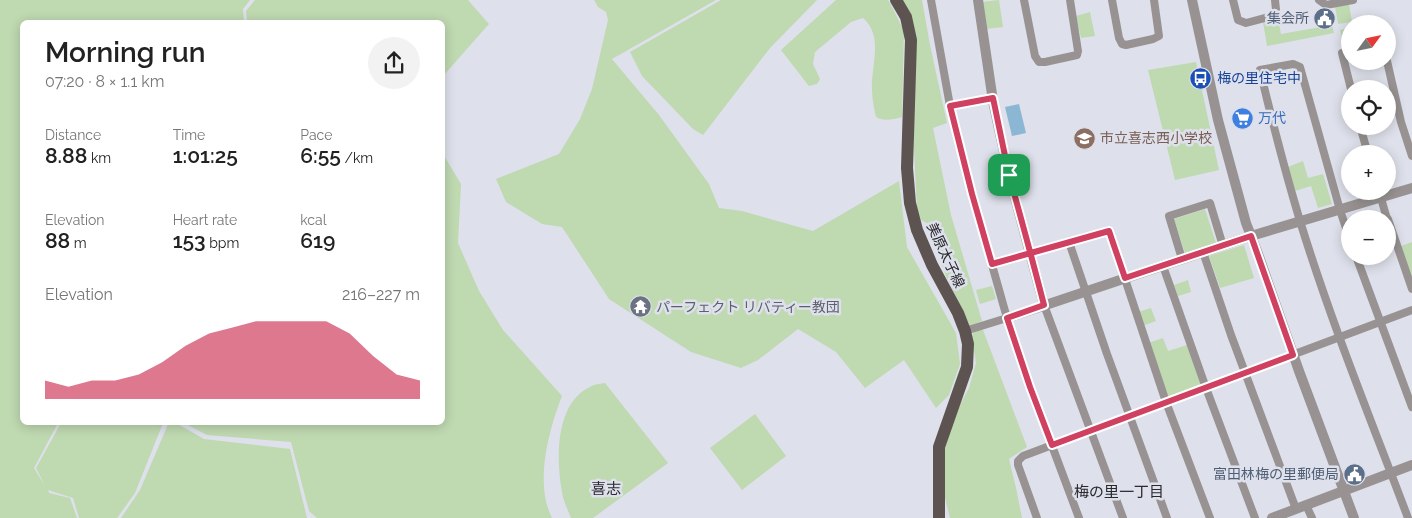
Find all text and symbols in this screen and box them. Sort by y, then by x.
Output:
public building icon: 集会所 [1313,6,1337,30]
place label: 集会所 [1267,10,1309,26]
north arrow [1341,15,1396,70]
map controls [1341,15,1396,265]
text: Morning run [45,36,205,69]
button: share [368,37,420,89]
bus stop icon: 梅の里住宅中 [1189,66,1213,90]
place label: 梅の里住宅中 [1217,70,1301,86]
text: 07:20 · 8 × 1.1 km [45,72,165,91]
button: locate [1341,80,1396,135]
supermarket icon: 万代 [1230,106,1254,130]
place label: 万代 [1258,110,1286,126]
school or university icon: 市立喜志西小学校 [1072,126,1096,150]
text: Distance [45,127,101,143]
text: Time [173,127,205,143]
text: Pace [300,127,332,143]
place label: 市立喜志西小学校 [1100,130,1212,146]
text: 8.88 [45,143,87,168]
text: 1:01:25 [173,143,238,168]
text: 6:55 [300,143,341,168]
button: + [1341,145,1396,200]
text: km [87,150,111,166]
text: /km [341,150,373,166]
pin [988,154,1030,196]
icon: arrive [995,161,1023,189]
button: − [1341,210,1396,265]
text: Elevation [45,212,104,228]
text: Heart rate [173,212,237,228]
text: kcal [300,212,327,228]
street label: 美原太子線 [924,220,968,290]
text: 88 [45,228,70,253]
text: 153 [173,228,206,253]
text: 619 [300,228,335,253]
text: m [70,235,87,251]
text: bpm [206,235,239,251]
text: Elevation [45,285,113,304]
text: 216–227 m [342,285,420,304]
temple icon: パーフェクト リバティー教団 [628,295,652,319]
place label: パーフェクト リバティー教団 [656,299,840,315]
public building icon: 富田林梅の里郵便局 [1343,462,1367,486]
place label: 富田林梅の里郵便局 [1213,466,1339,482]
district label: 喜志 [591,480,621,498]
district label: 梅の里一丁目 [1074,483,1164,501]

